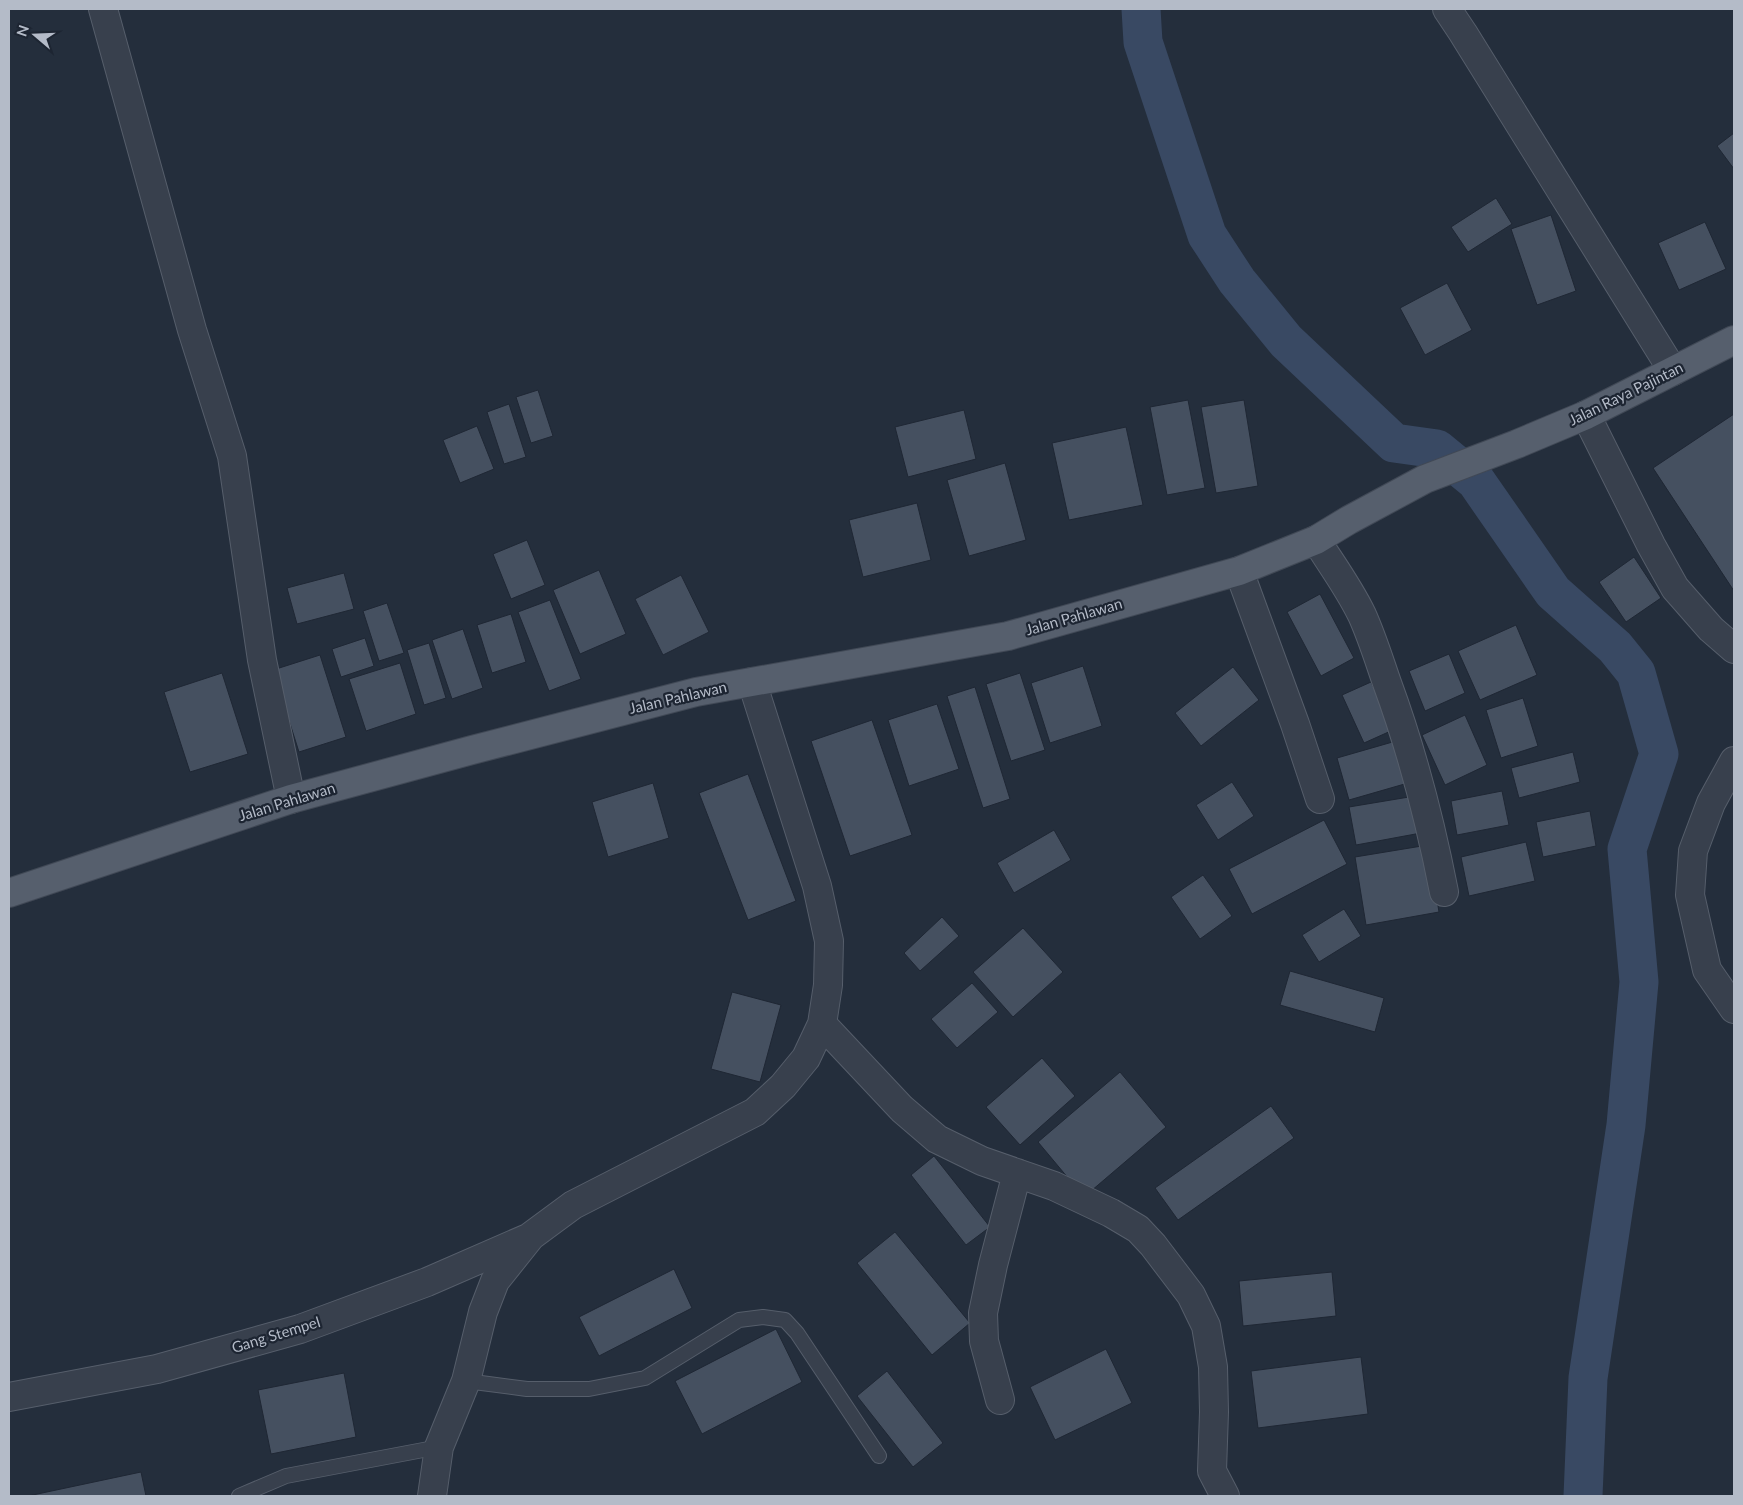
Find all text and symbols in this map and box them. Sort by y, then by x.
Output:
north arrow [10,10,60,60]
text: N [12,23,32,38]
street label: Jalan Raya Pajintan [1565,358,1686,429]
street label: Jalan Pahlawan [1023,594,1124,638]
street label: Jalan Pahlawan [627,677,728,717]
street label: Jalan Pahlawan [236,778,337,824]
street label: Gang Stempel [229,1312,322,1356]

